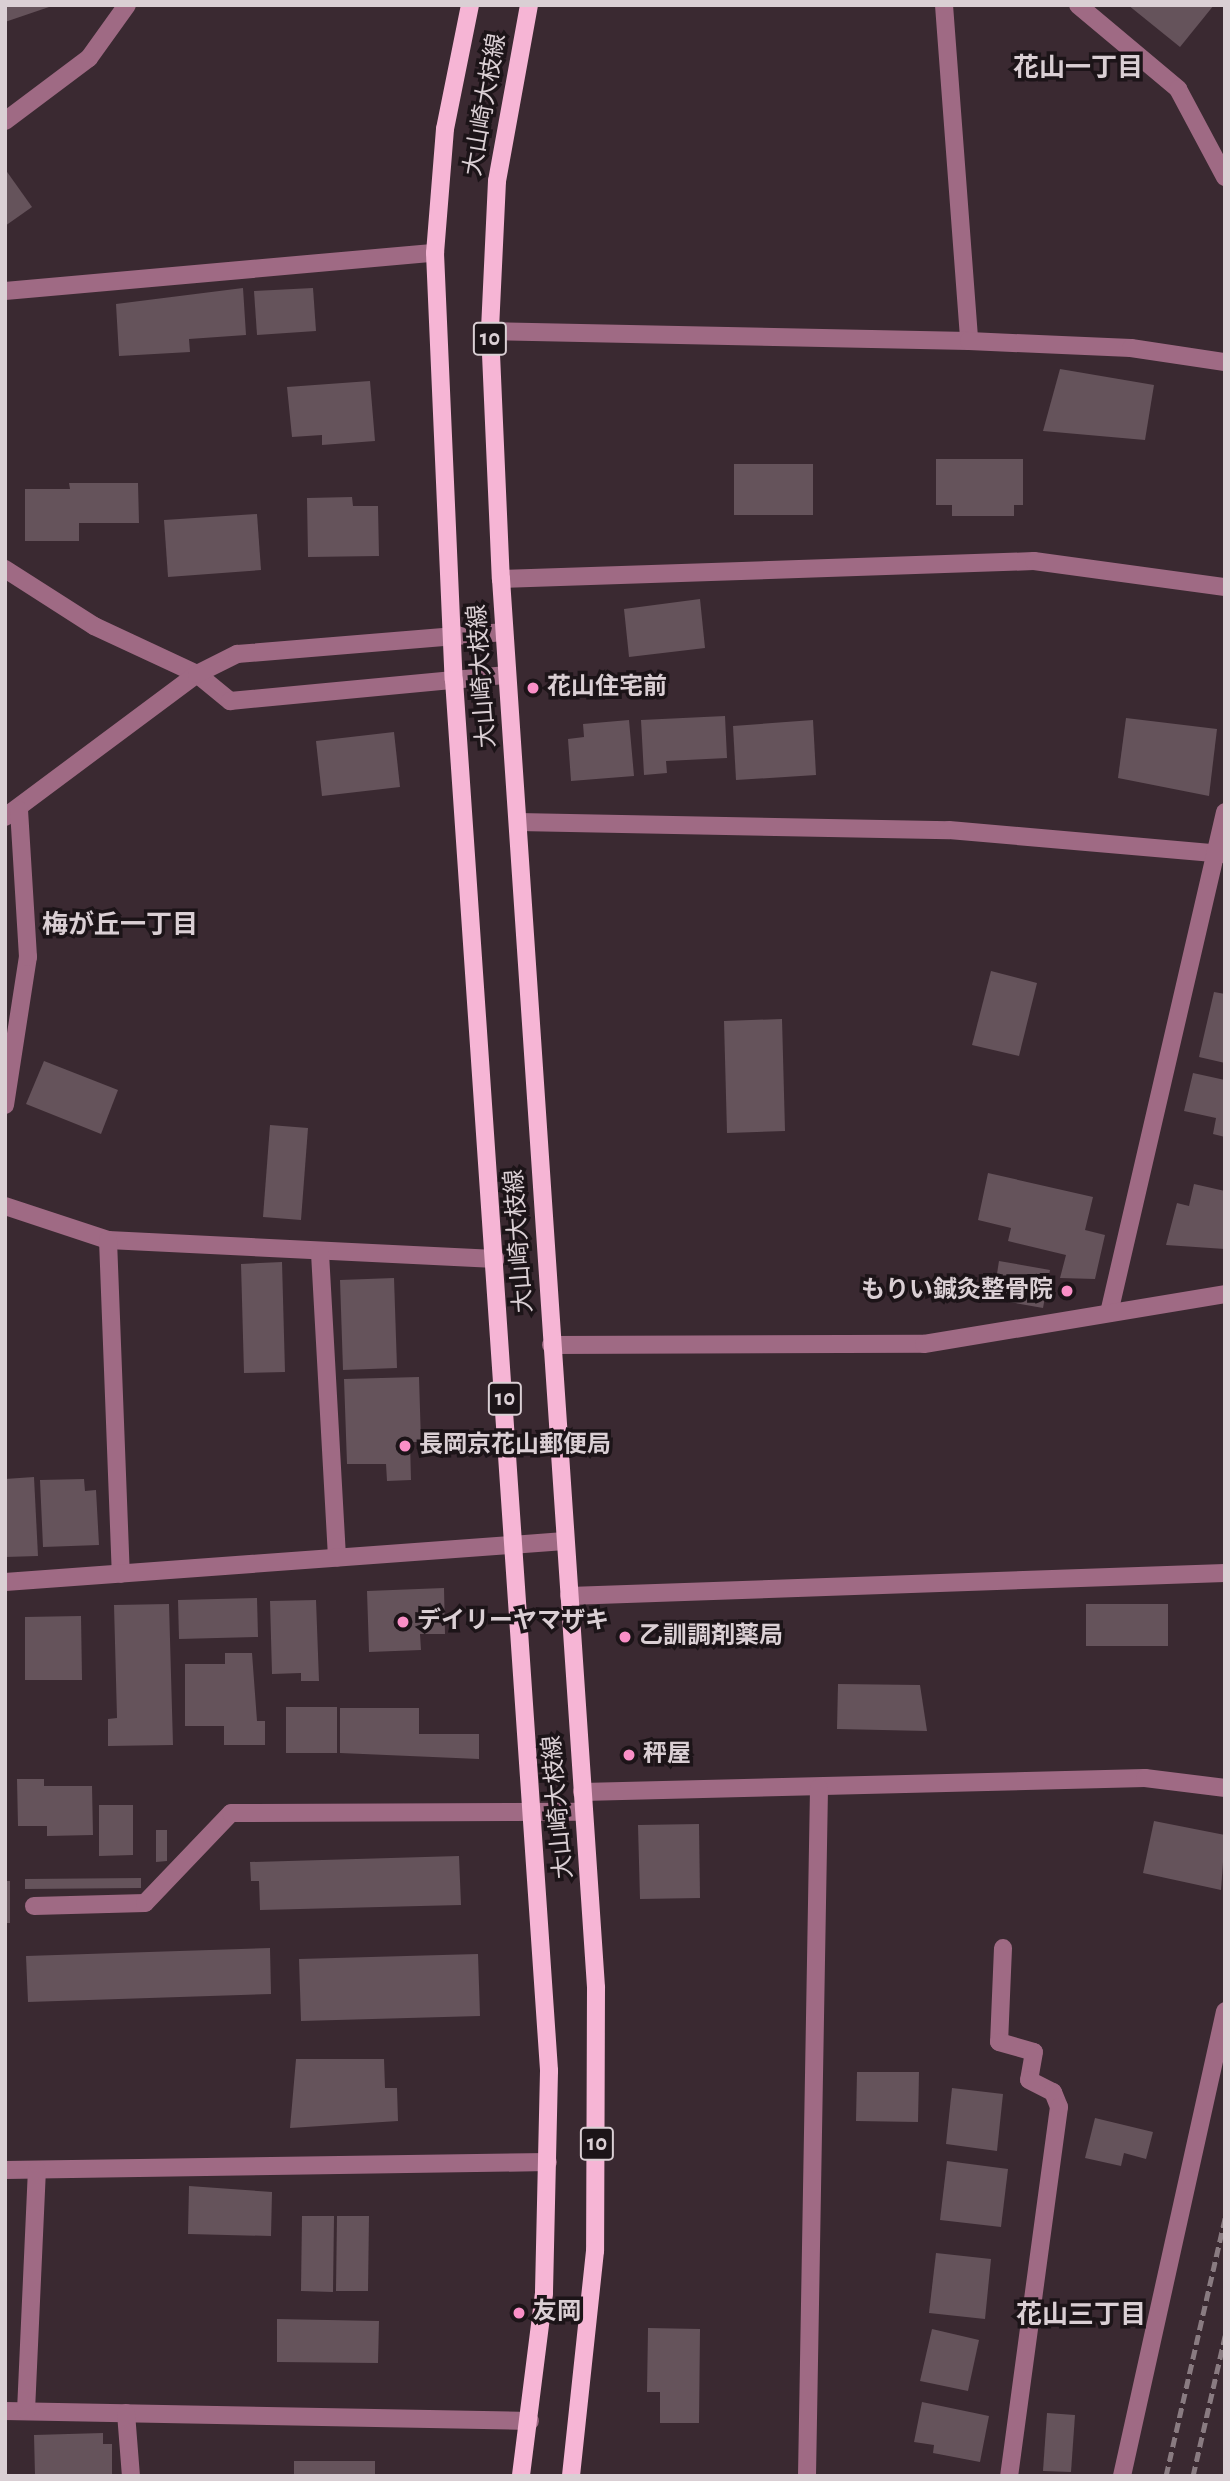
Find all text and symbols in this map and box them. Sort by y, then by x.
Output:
street label: 大山崎大枝線 [459,32,513,178]
district label: 花山一丁目 [1013,53,1143,85]
road number: 10 [472,320,508,358]
street label: 大山崎大枝線 [464,603,502,749]
place label: 花山住宅前 [547,674,667,702]
marker: 花山住宅前 [525,680,541,696]
district label: 梅が丘一丁目 [42,910,198,942]
street label: 大山崎大枝線 [501,1168,539,1314]
place label: もりい鍼灸整骨院 [861,1277,1053,1305]
marker: もりい鍼灸整骨院 [1059,1283,1075,1299]
road number: 10 [488,1380,522,1418]
place label: 長岡京花山郵便局 [419,1432,611,1460]
marker: 長岡京花山郵便局 [397,1438,413,1454]
place label: デイリーヤマザキ [417,1608,609,1636]
marker: デイリーヤマザキ [395,1614,411,1630]
place label: 乙訓調剤薬局 [639,1623,783,1651]
marker: 乙訓調剤薬局 [617,1629,633,1645]
street label: 大山崎大枝線 [538,1734,580,1880]
place label: 秤屋 [643,1741,691,1769]
marker: 秤屋 [621,1747,637,1763]
road number: 10 [580,2124,614,2164]
place label: 友岡 [533,2299,581,2327]
district label: 花山三丁目 [1016,2300,1146,2332]
marker: 友岡 [511,2305,527,2321]

